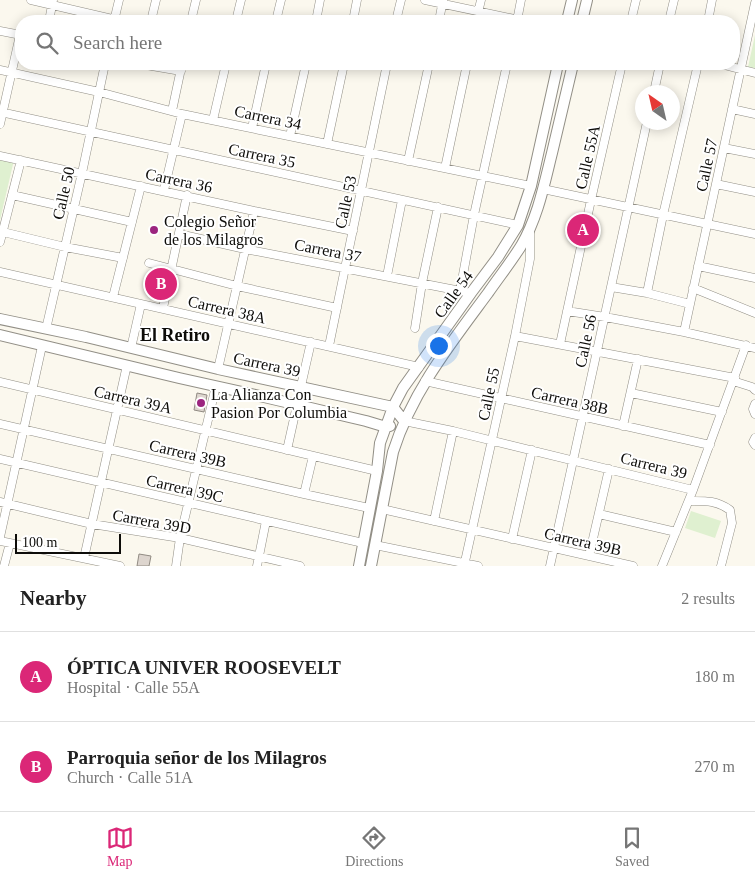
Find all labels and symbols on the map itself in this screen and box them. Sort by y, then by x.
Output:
north arrow [635,85,680,130]
street label: Carrera 34 [233,102,303,133]
street label: Calle 55A [572,123,603,191]
street label: Calle 57 [693,137,720,193]
street label: Carrera 35 [227,140,297,171]
street label: Calle 50 [49,165,78,221]
street label: Carrera 36 [144,165,214,196]
street label: Calle 53 [332,174,359,230]
pin: A [567,211,599,249]
place label: Colegio Señor de los Milagros [164,213,264,249]
marker: Colegio Señor de los Milagros [148,224,160,236]
street label: Carrera 37 [293,236,363,265]
pin: B [145,265,177,303]
street label: Calle 54 [431,268,476,321]
street label: Carrera 38A [186,292,268,327]
street label: Calle 56 [572,313,599,369]
district label: El Retiro [140,325,210,345]
your location [426,333,452,359]
street label: Carrera 39 [232,349,302,380]
street label: Calle 55 [475,366,502,422]
street label: Carrera 39A [92,382,174,417]
street label: Carrera 38B [530,383,610,418]
place label: La Alianza Con Pasion Por Columbia [211,386,347,421]
marker: La Alianza Con Pasion Por Columbia [195,397,207,409]
street label: Carrera 39B [148,436,228,471]
street label: Carrera 39 [619,449,689,482]
street label: Carrera 39C [145,471,225,506]
street label: Carrera 39D [111,506,193,537]
street label: Carrera 39B [543,524,623,559]
scale bar [15,531,121,554]

